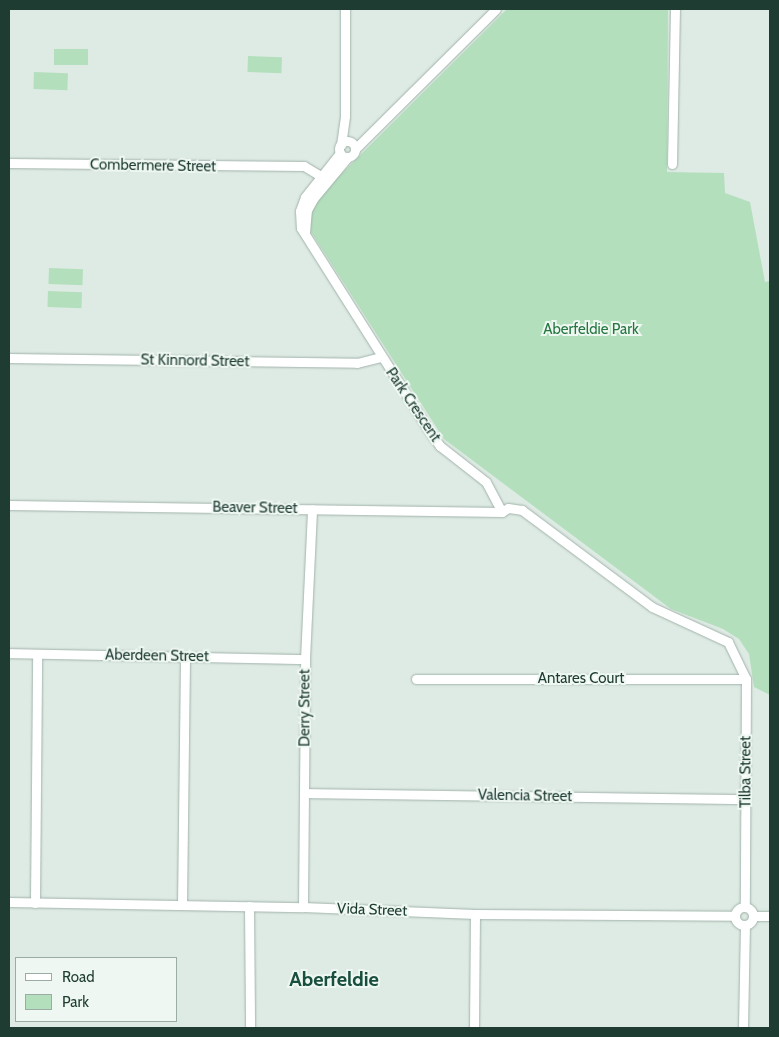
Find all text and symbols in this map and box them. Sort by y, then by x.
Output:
street label: Combermere Street [90,156,216,176]
park label: Aberfeldie Park [543,321,639,339]
street label: St Kinnord Street [140,351,250,371]
street label: Park Crescent [382,364,444,446]
street label: Beaver Street [212,498,298,518]
street label: Aberdeen Street [105,646,209,666]
street label: Derry Street [296,669,314,747]
street label: Antares Court [538,670,624,688]
street label: Tilba Street [737,736,755,808]
street label: Valencia Street [478,786,572,806]
street label: Vida Street [336,900,408,920]
legend [15,957,178,1022]
district label: Aberfeldie [289,967,379,991]
text: Road [62,968,95,986]
text: Park [62,993,89,1011]

